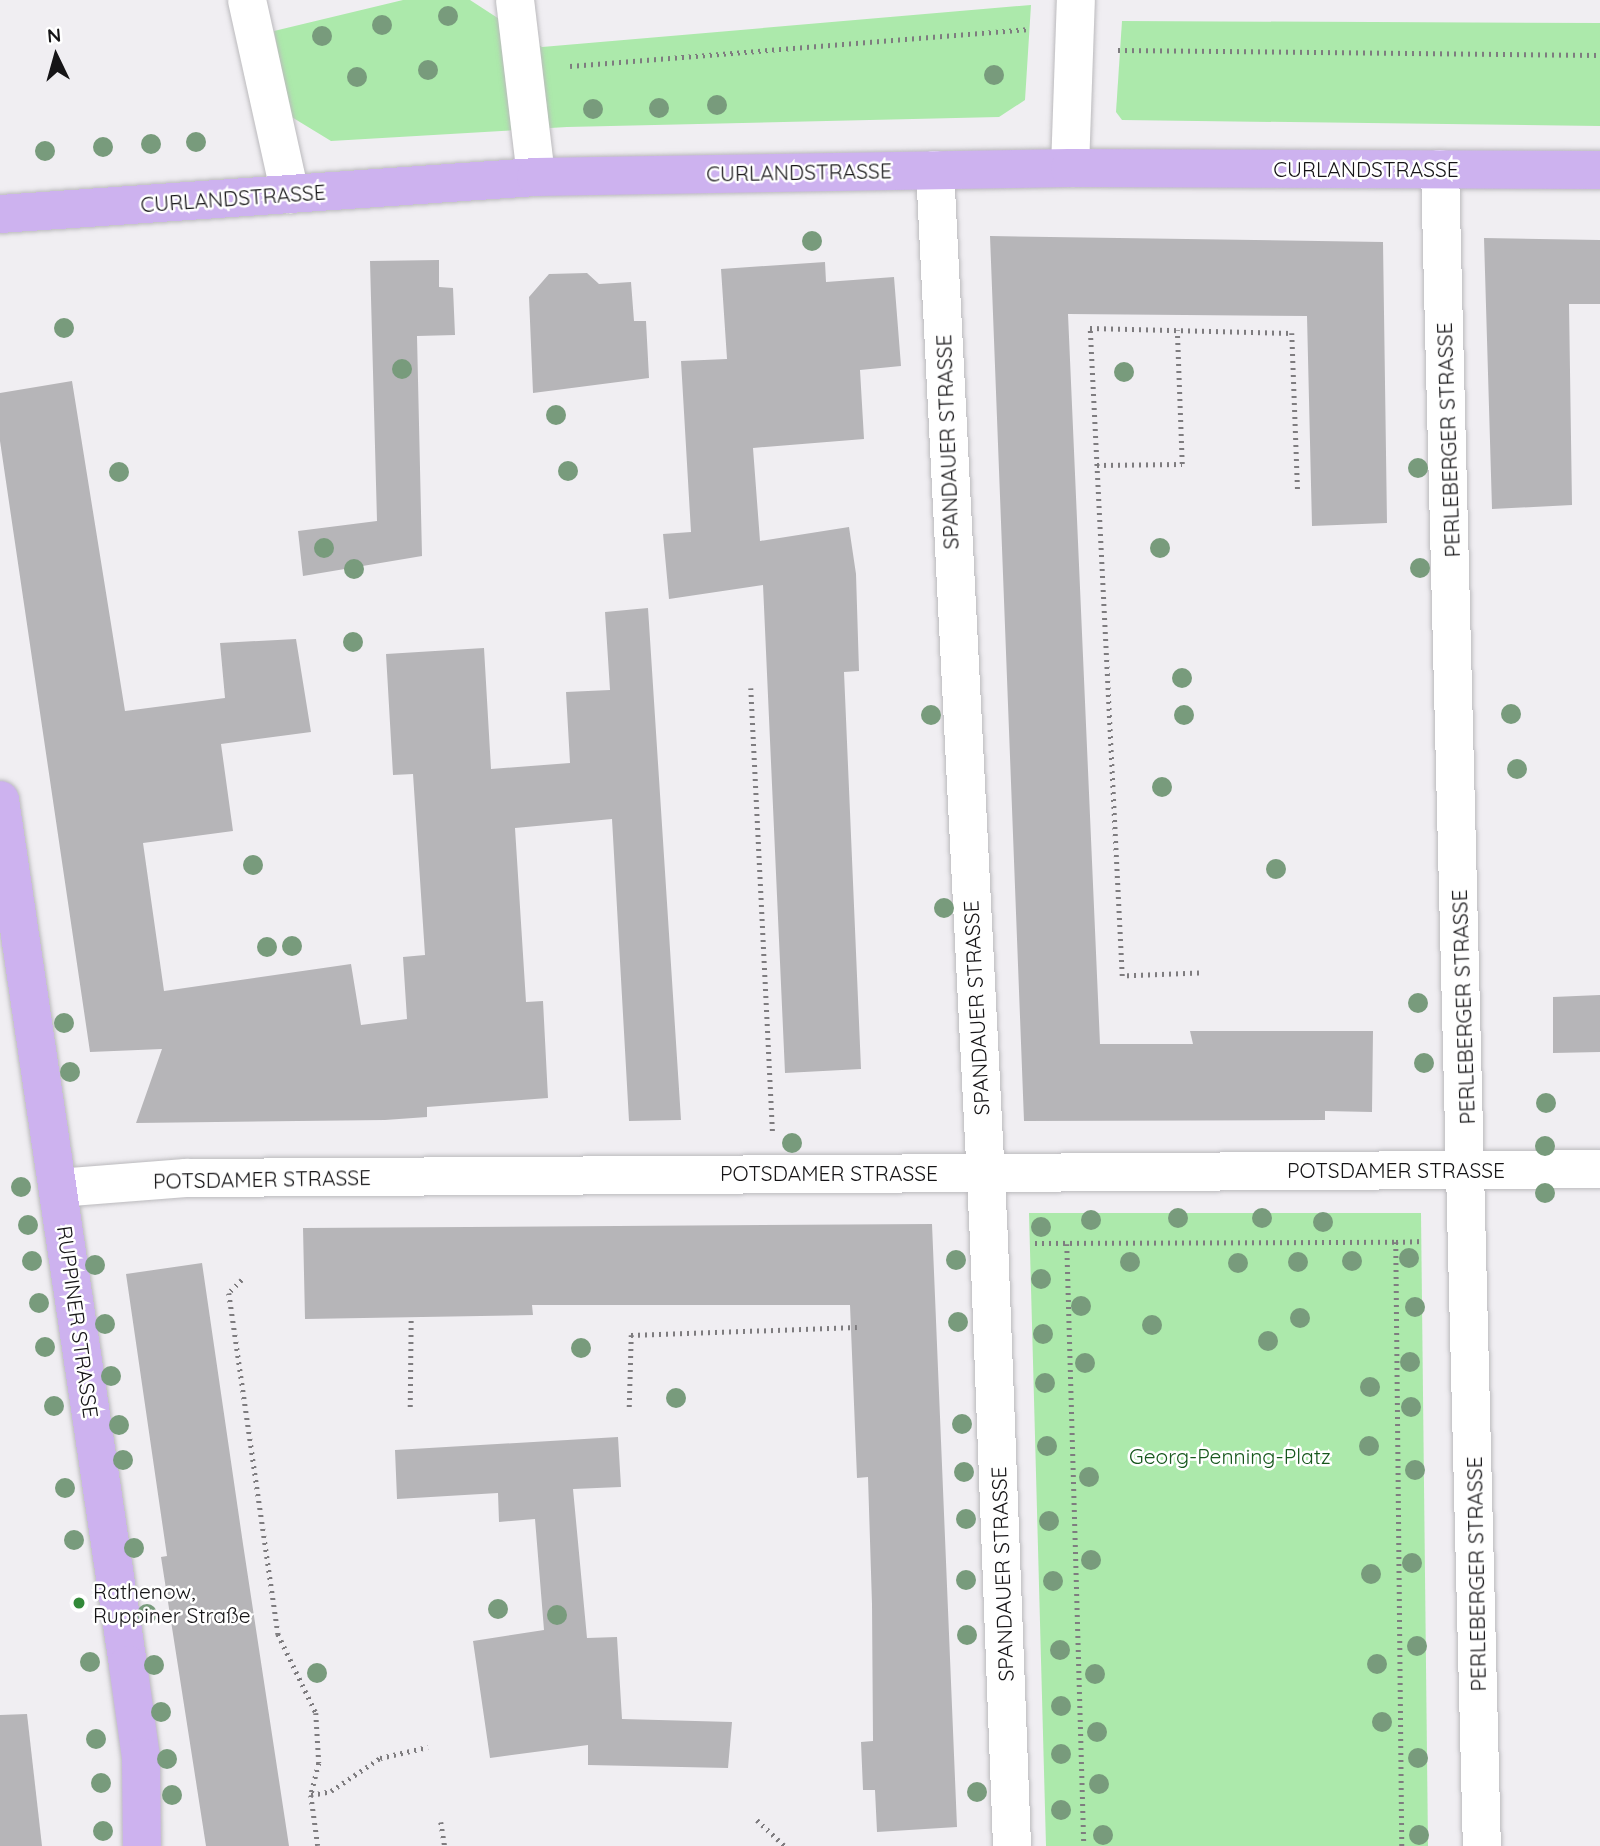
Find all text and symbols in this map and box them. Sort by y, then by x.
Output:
north arrow [21,21,91,91]
text: N [46,23,62,48]
street label: CURLANDSTRASSE [1273,156,1459,182]
street label: CURLANDSTRASSE [706,158,892,186]
street label: CURLANDSTRASSE [140,179,326,217]
street label: PERLEBERGER STRASSE [1431,322,1465,558]
street label: SPANDAUER STRASSE [931,334,963,550]
street label: PERLEBERGER STRASSE [1446,889,1480,1125]
street label: SPANDAUER STRASSE [958,900,994,1116]
street label: POTSDAMER STRASSE [1287,1157,1505,1183]
street label: POTSDAMER STRASSE [720,1160,938,1186]
street label: POTSDAMER STRASSE [153,1164,371,1194]
street label: RUPPINER STRASSE [52,1224,104,1420]
park label: Georg-Penning-Platz [1129,1443,1331,1469]
street label: PERLEBERGER STRASSE [1461,1456,1491,1692]
street label: SPANDAUER STRASSE [986,1466,1018,1682]
place label: Rathenow, Ruppiner Straße [93,1578,251,1628]
marker: Rathenow, Ruppiner Straße [71,1595,87,1611]

